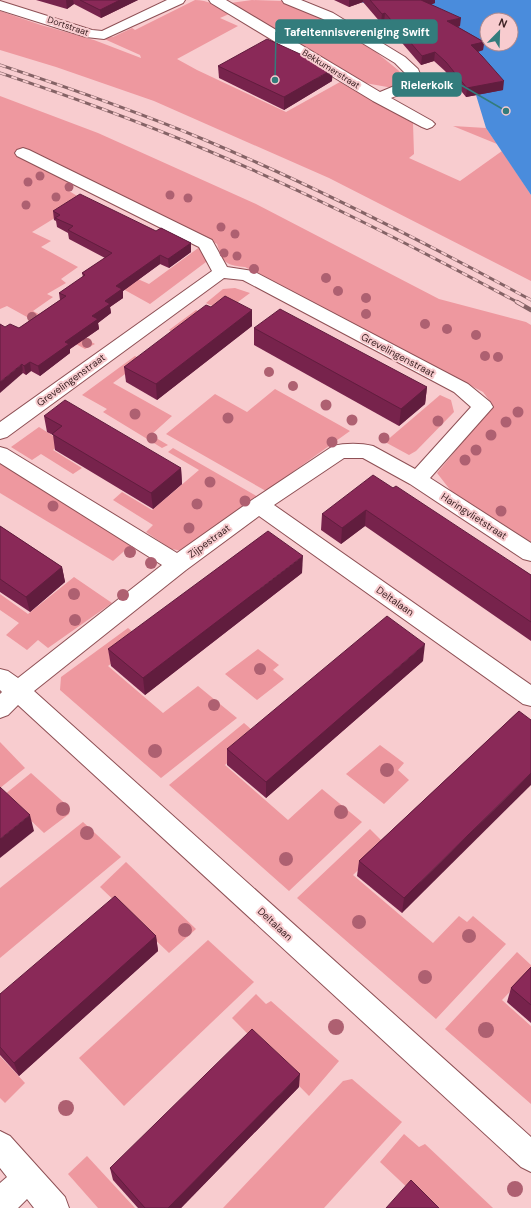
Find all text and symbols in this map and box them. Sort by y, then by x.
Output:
north arrow [479,12,519,52]
street label: Dortstraat [46,13,91,39]
text: N [496,15,509,31]
callout: Tafeltennisvereniging Swift [276,20,437,43]
text: Tafeltennisvereniging Swift [284,25,430,39]
street label: Bekkumerstraat [300,47,362,92]
callout: Rielerkolk [393,73,461,96]
text: Rielerkolk [401,78,454,92]
street label: Grevelingenstraat [359,330,437,380]
street label: Grevelingenstraat [34,351,108,409]
street label: Haringvlietstraat [439,490,510,542]
street label: Zijpestraat [185,521,233,561]
street label: Deltalaan [374,583,417,619]
street label: Deltalaan [255,905,295,944]

